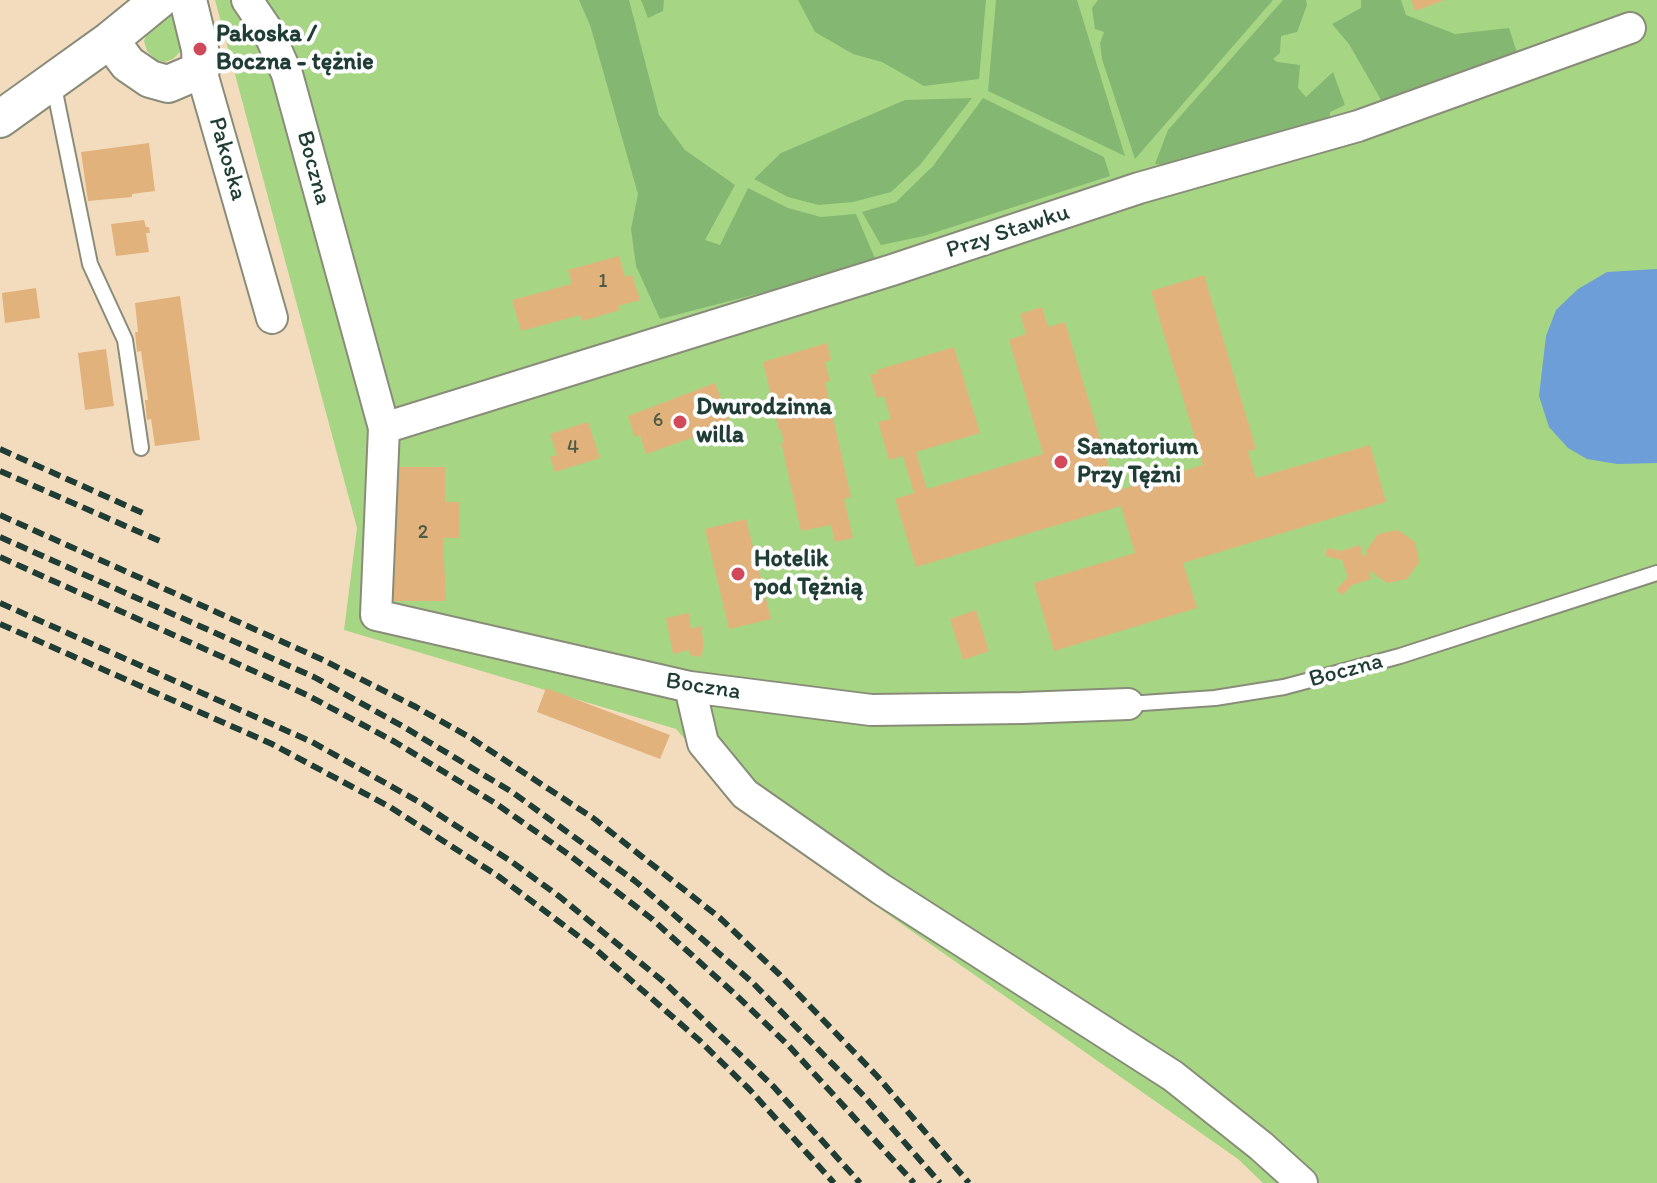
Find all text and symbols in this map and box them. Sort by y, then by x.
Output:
place label: Pakoska / Boczna - tężnie [216,21,374,77]
marker: Pakoska / Boczna - tężnie [191,40,209,58]
street label: Pakoska [201,114,253,204]
street label: Boczna [289,128,337,208]
street label: Przy Stawku [943,199,1073,265]
house number: 1 [598,270,608,294]
place label: Dwurodzinna willa [696,394,832,450]
house number: 6 [653,409,663,433]
marker: Dwurodzinna willa [671,413,689,431]
place label: Sanatorium Przy Tężni [1077,434,1198,490]
house number: 4 [567,436,579,460]
marker: Sanatorium Przy Tężni [1052,453,1070,471]
house number: 2 [418,521,428,545]
place label: Hotelik pod Tężnią [754,546,863,602]
marker: Hotelik pod Tężnią [729,565,747,583]
street label: Boczna [1306,647,1386,695]
street label: Boczna [664,667,742,707]

